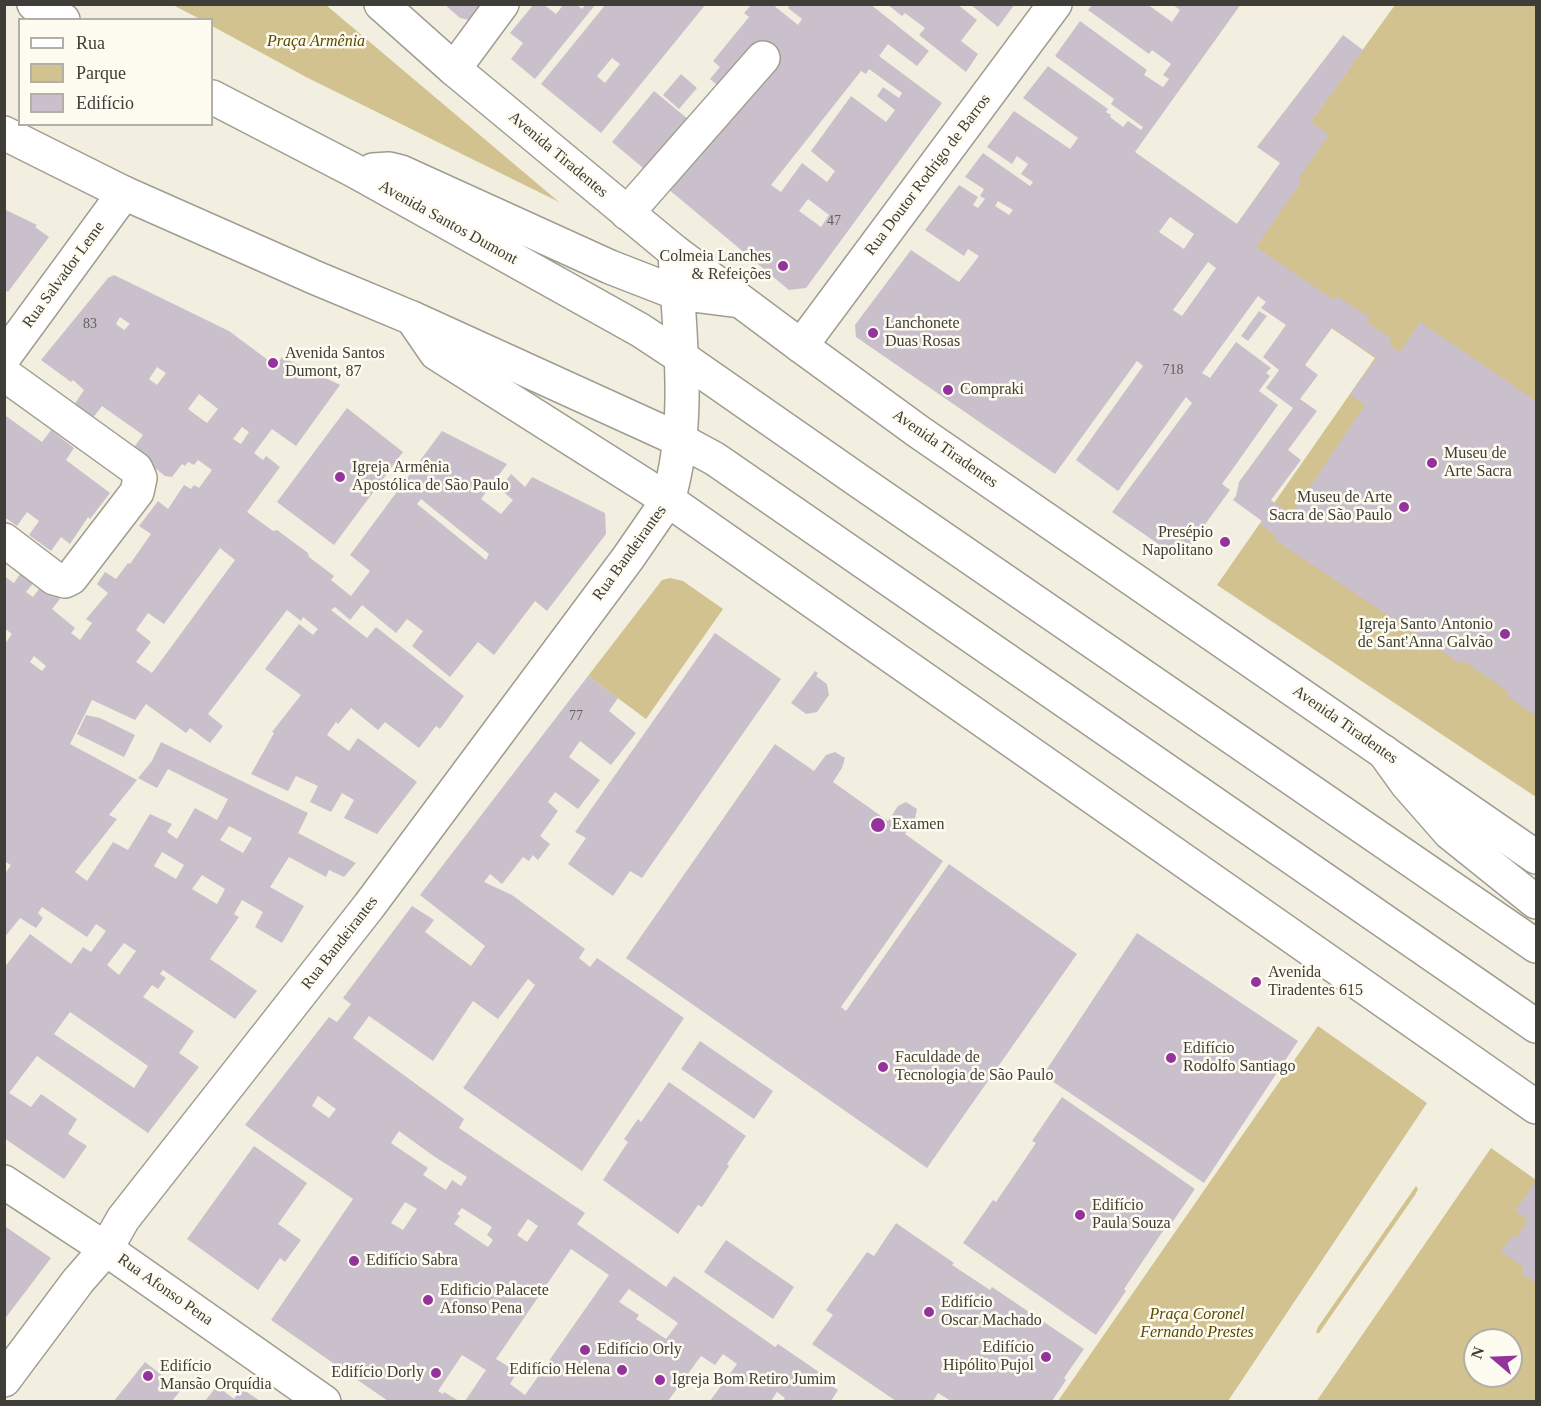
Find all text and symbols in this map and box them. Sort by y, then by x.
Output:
legend [18,18,213,126]
park label: Praça Armênia [267,32,365,52]
text: Rua [76,33,105,53]
text: Parque [76,63,126,83]
street label: Rua Doutor Rodrigo de Barros [861,90,995,260]
text: Edifício [76,93,134,113]
street label: Avenida Tiradentes [504,108,612,202]
street label: Avenida Santos Dumont [375,177,521,269]
house number: 47 [827,213,841,229]
street label: Rua Salvador Leme [19,218,109,332]
place label: Colmeia Lanches & Refeições [659,247,771,285]
marker: Colmeia Lanches & Refeições [776,259,790,273]
place label: Lanchonete Duas Rosas [885,314,960,352]
house number: 83 [83,316,97,332]
marker: Lanchonete Duas Rosas [866,326,880,340]
place label: Avenida Santos Dumont, 87 [285,344,385,382]
marker: Avenida Santos Dumont, 87 [266,356,280,370]
house number: 718 [1162,362,1184,378]
place label: Compraki [960,380,1024,400]
marker: Compraki [941,383,955,397]
street label: Avenida Tiradentes [889,406,1001,492]
place label: Museu de Arte Sacra [1444,444,1512,482]
marker: Museu de Arte Sacra [1425,456,1439,470]
place label: Igreja Armênia Apostólica de São Paulo [352,458,509,496]
marker: Igreja Armênia Apostólica de São Paulo [333,470,347,484]
place label: Museu de Arte Sacra de São Paulo [1269,488,1392,526]
marker: Museu de Arte Sacra de São Paulo [1397,500,1411,514]
street label: Rua Bandeirantes [589,502,671,604]
place label: Presépio Napolitano [1142,523,1213,561]
marker: Presépio Napolitano [1218,535,1232,549]
place label: Igreja Santo Antonio de Sant'Anna Galvão [1358,615,1493,653]
marker: Igreja Santo Antonio de Sant'Anna Galvão [1498,627,1512,641]
street label: Avenida Tiradentes [1289,682,1401,768]
house number: 77 [569,708,583,724]
place label: Examen [892,815,944,835]
marker: Examen [869,816,887,834]
street label: Rua Bandeirantes [298,892,382,994]
place label: Avenida Tiradentes 615 [1268,963,1363,1001]
marker: Avenida Tiradentes 615 [1249,975,1263,989]
place label: Edifício Rodolfo Santiago [1183,1039,1295,1077]
place label: Faculdade de Tecnologia de São Paulo [895,1048,1053,1086]
marker: Edifício Rodolfo Santiago [1164,1051,1178,1065]
marker: Faculdade de Tecnologia de São Paulo [876,1060,890,1074]
place label: Edifício Paula Souza [1092,1196,1171,1234]
marker: Edifício Paula Souza [1073,1208,1087,1222]
street label: Rua Afonso Pena [114,1250,216,1330]
place label: Edifício Sabra [366,1251,458,1271]
marker: Edifício Sabra [347,1254,361,1268]
place label: Edificio Palacete Afonso Pena [440,1281,549,1319]
marker: Edificio Palacete Afonso Pena [421,1293,435,1307]
place label: Edifício Oscar Machado [941,1293,1042,1331]
marker: Edifício Oscar Machado [922,1305,936,1319]
park label: Praça Coronel Fernando Prestes [1140,1305,1254,1343]
north arrow [1463,1328,1523,1388]
place label: Edifício Hipólito Pujol [943,1338,1034,1376]
place label: Edifício Orly [597,1340,682,1360]
marker: Edifício Orly [578,1343,592,1357]
text: N [1467,1344,1487,1361]
marker: Edifício Hipólito Pujol [1039,1350,1053,1364]
place label: Edifício Mansão Orquídia [160,1357,272,1395]
place label: Edifício Helena [509,1360,610,1380]
place label: Edifício Dorly [331,1363,424,1383]
marker: Edifício Helena [615,1363,629,1377]
marker: Edifício Dorly [429,1366,443,1380]
marker: Edifício Mansão Orquídia [141,1369,155,1383]
place label: Igreja Bom Retiro Jumim [672,1370,836,1390]
marker: Igreja Bom Retiro Jumim [653,1373,667,1387]

